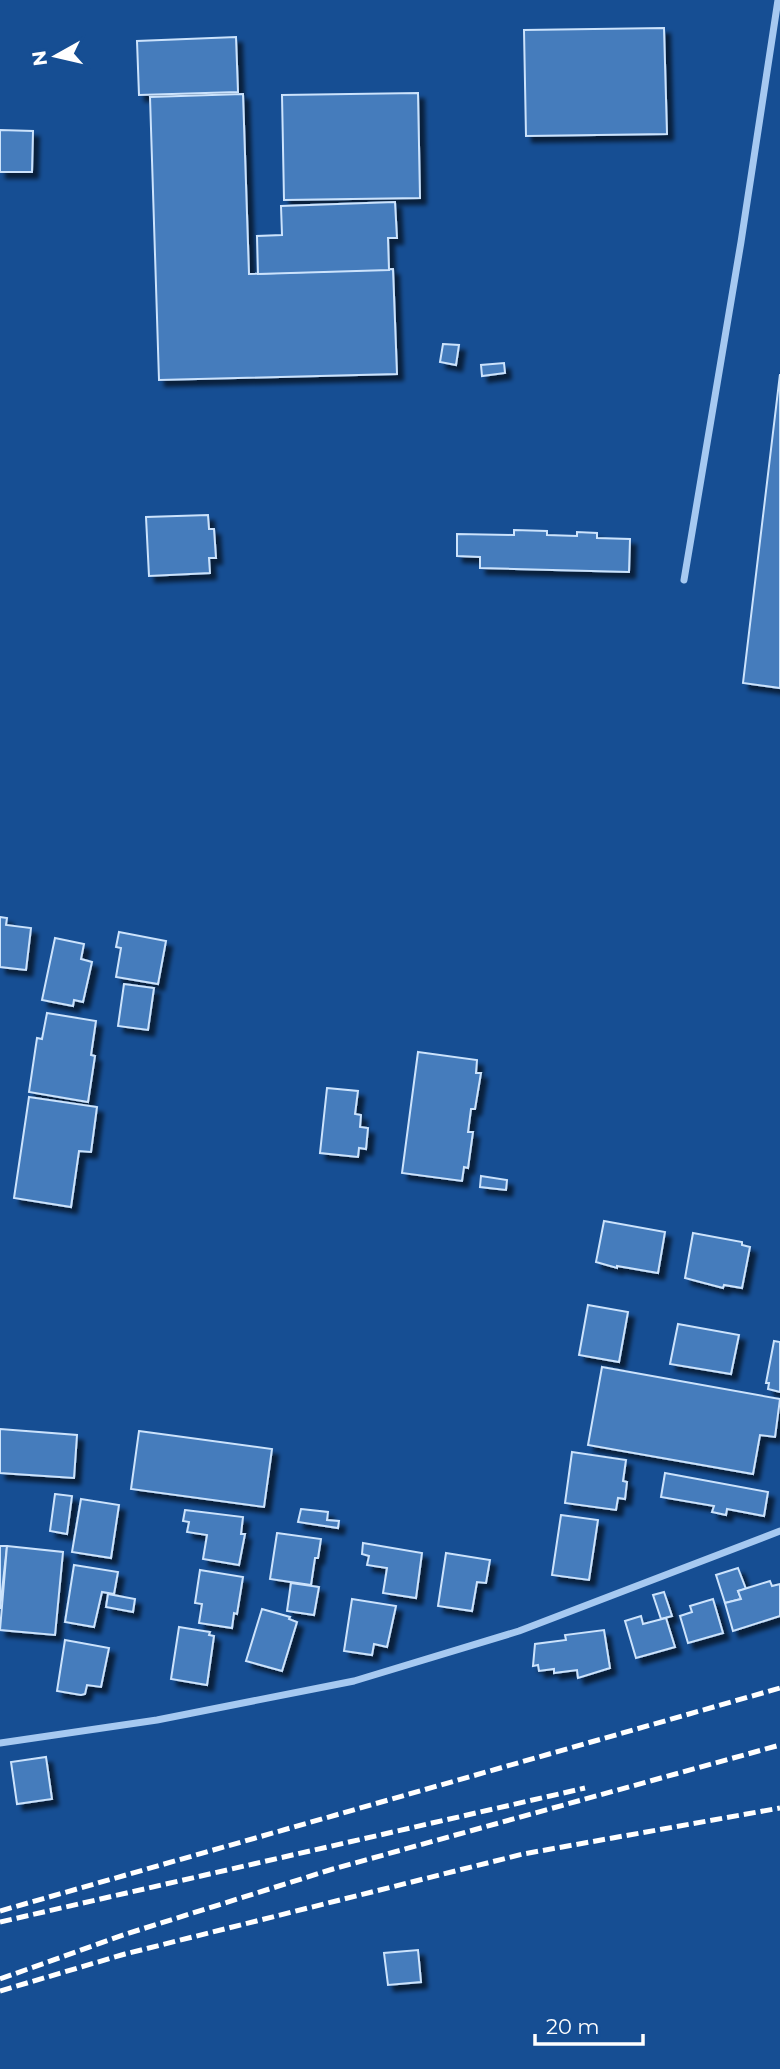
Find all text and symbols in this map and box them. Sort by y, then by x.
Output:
north arrow [21,21,91,91]
text: N [27,49,52,68]
scale bar [535,2002,644,2046]
text: 20 m [546,2014,600,2039]

